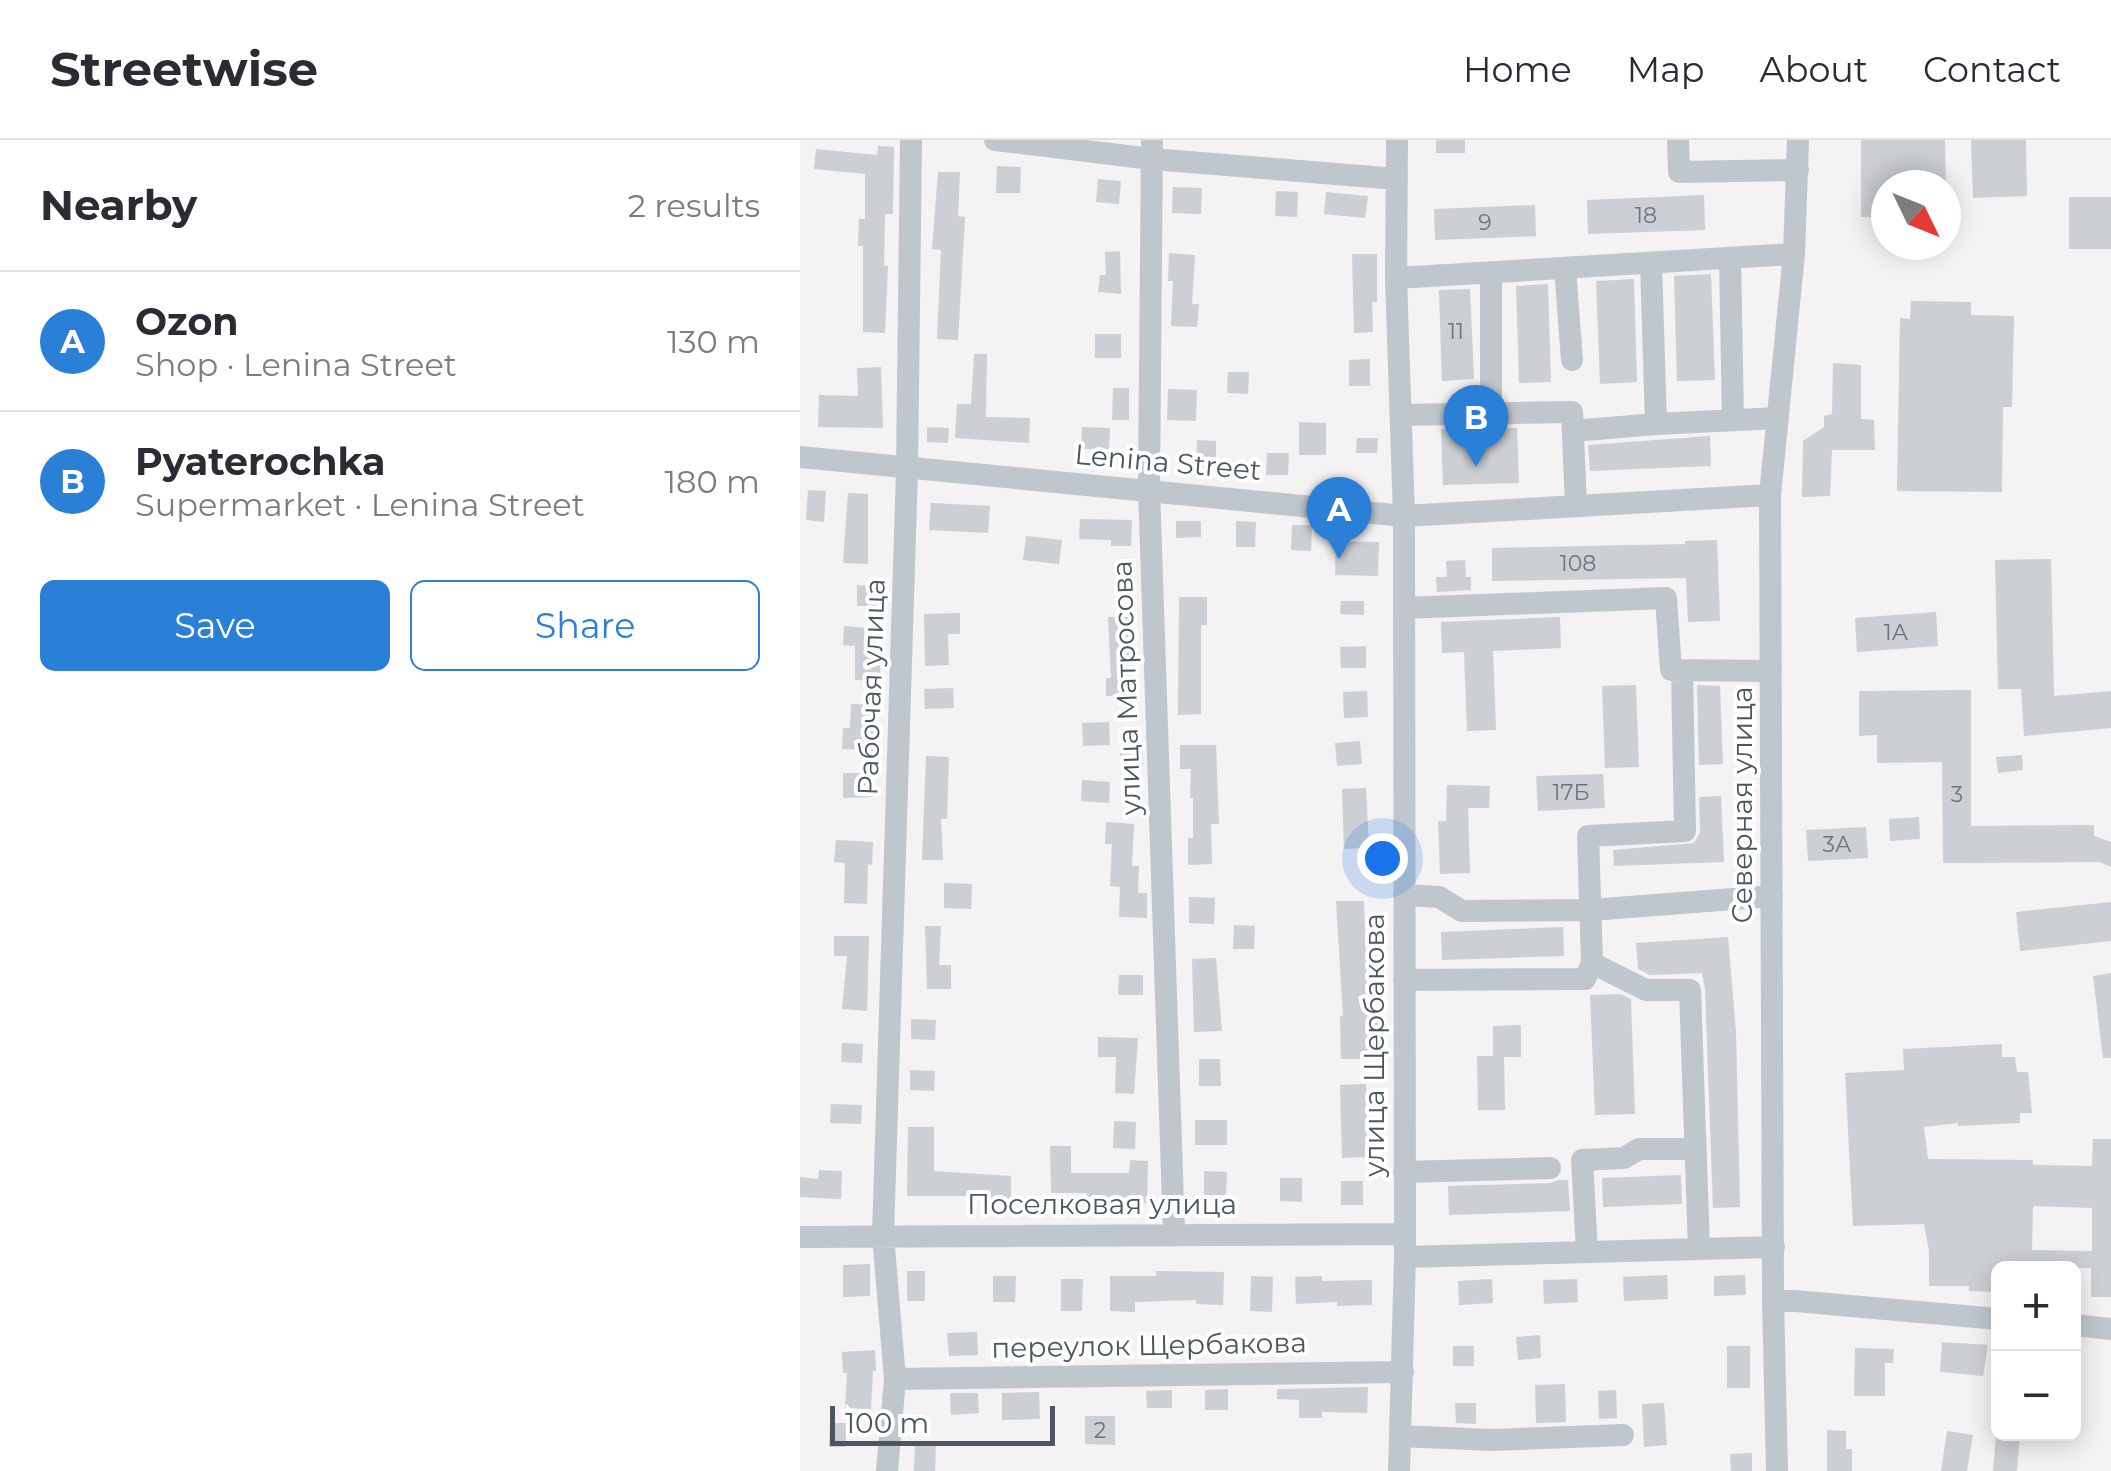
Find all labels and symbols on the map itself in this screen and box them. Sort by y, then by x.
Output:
north arrow [1871,170,1961,260]
house number: 18 [1635,202,1657,229]
house number: 9 [1478,209,1492,236]
house number: 11 [1448,318,1464,345]
pin: B [1444,385,1508,467]
street label: Lenina Street [1073,437,1263,487]
pin: A [1306,476,1372,559]
house number: 108 [1560,550,1596,577]
street label: улица Матросова [1105,560,1147,817]
street label: Рабочая улица [850,578,892,796]
house number: 1А [1884,619,1909,646]
street label: Северная улица [1725,686,1759,924]
house number: 17Б [1553,779,1589,806]
house number: 3 [1951,781,1963,808]
house number: 3А [1823,831,1852,858]
your location [1357,833,1408,884]
street label: улица Щербакова [1357,913,1391,1178]
street label: Поселковая улица [967,1187,1237,1221]
street label: переулок Щербакова [991,1325,1307,1365]
scale bar [830,1401,1055,1446]
house number: 2 [1094,1417,1106,1444]

